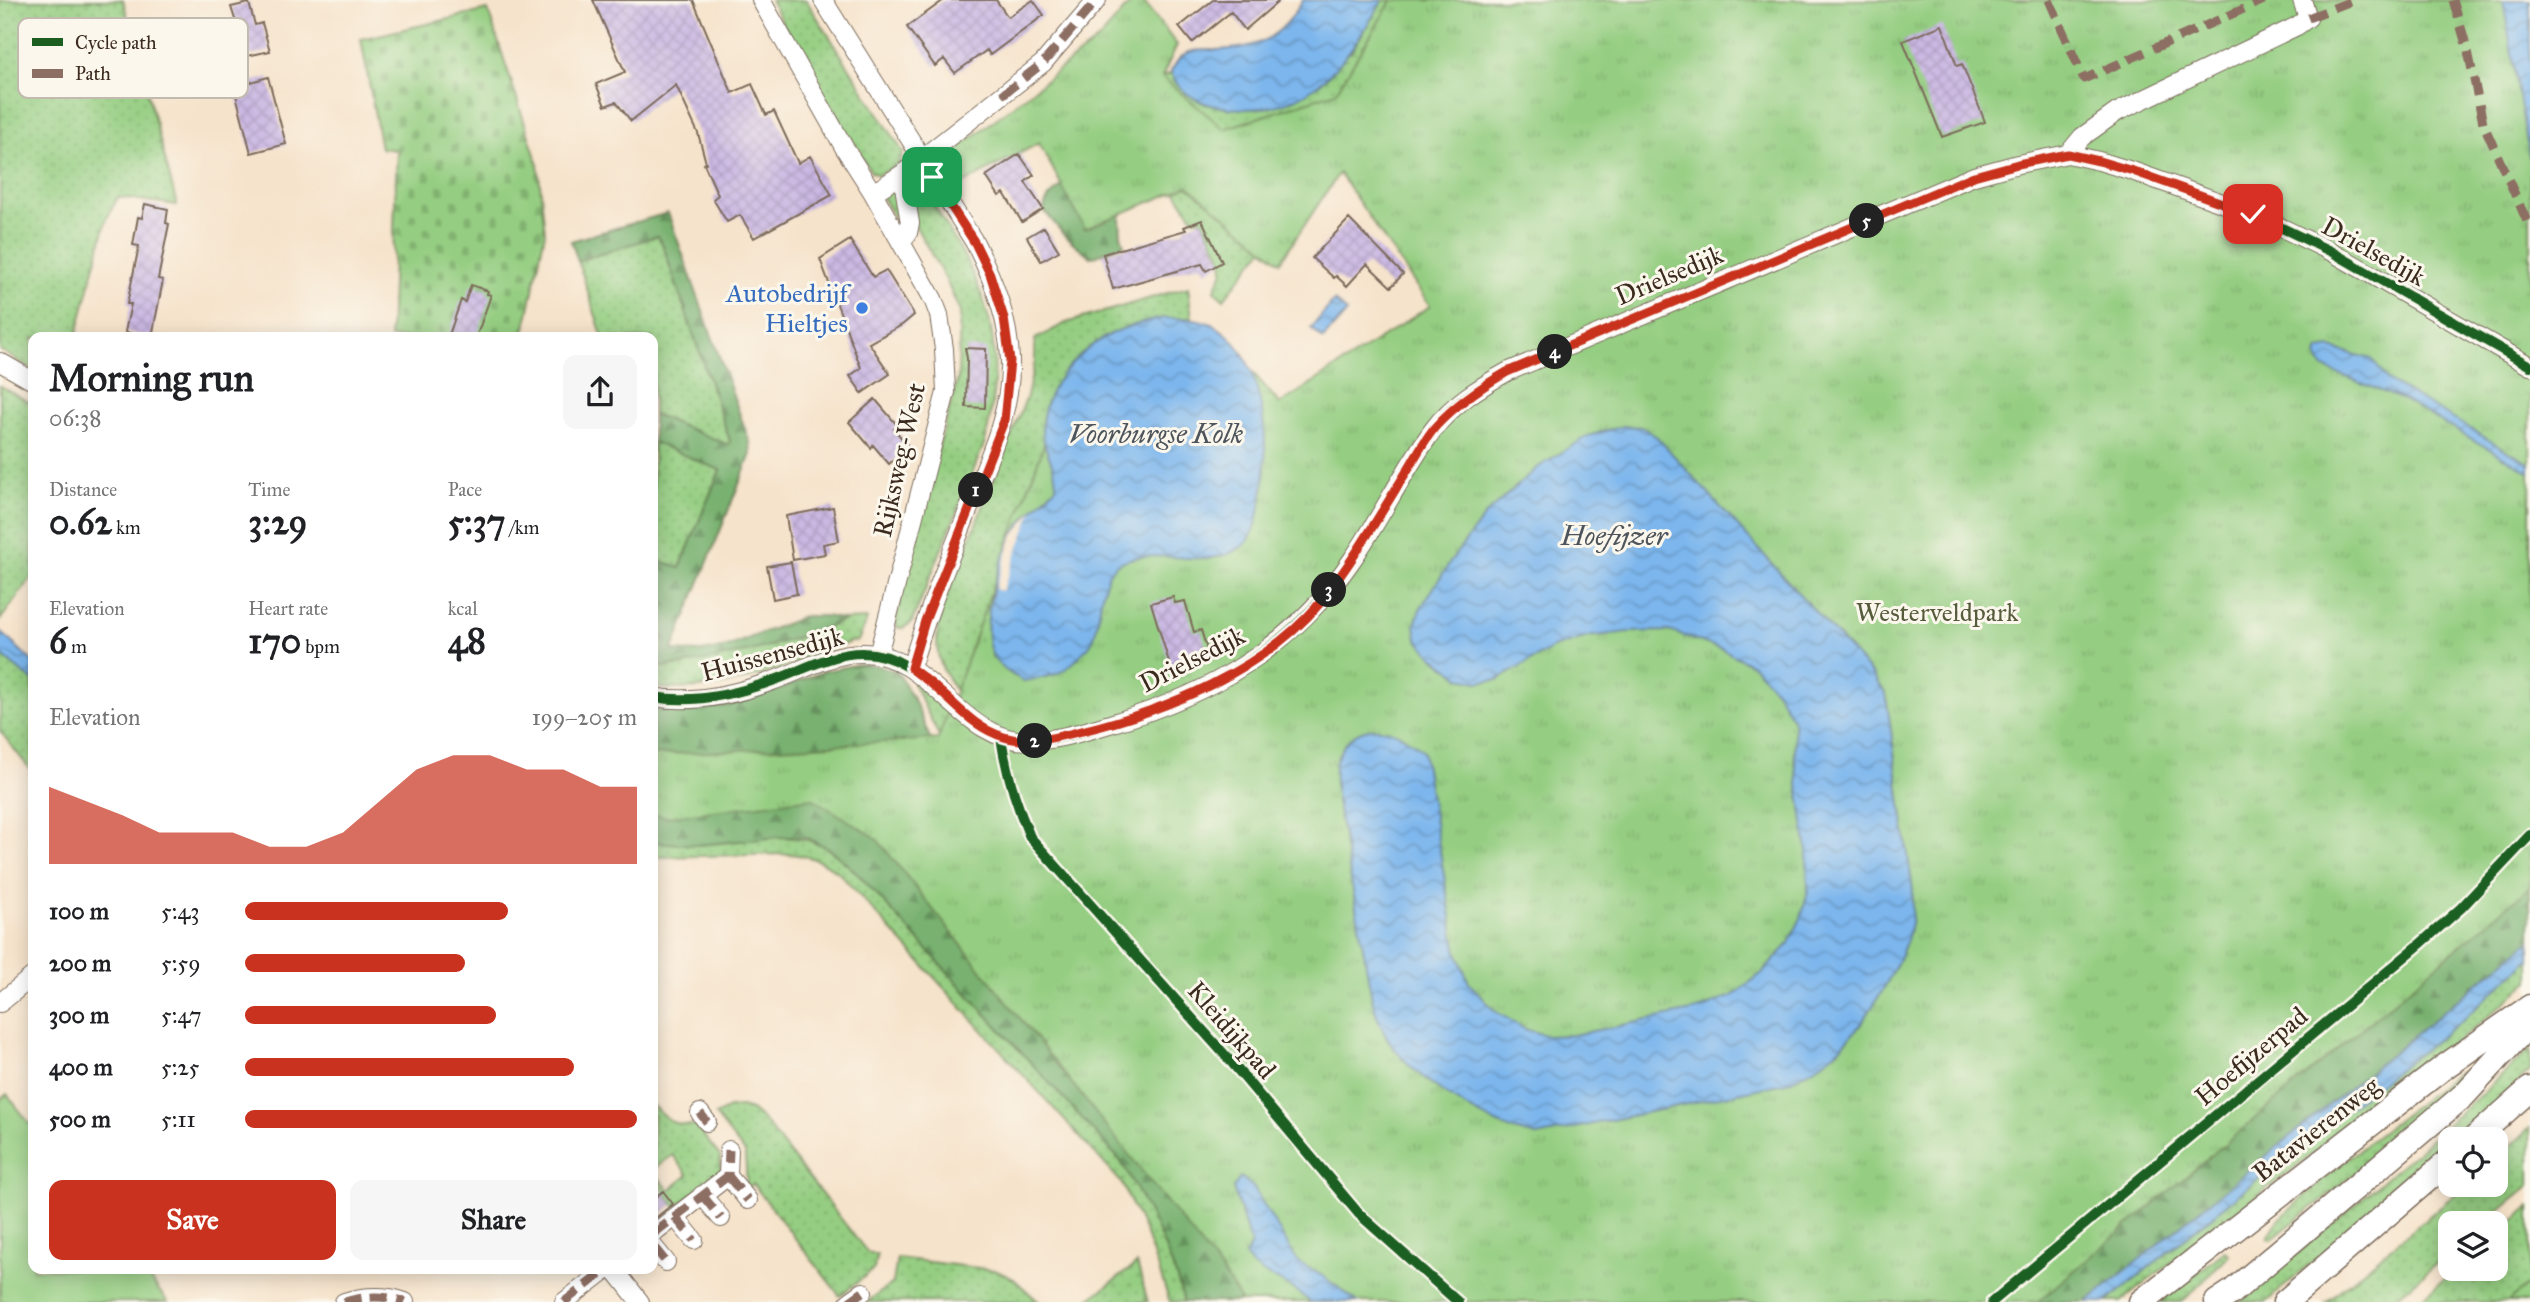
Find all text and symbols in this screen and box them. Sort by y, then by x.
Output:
legend [18,18,248,98]
text: Cycle path [75,31,157,54]
text: Path [75,62,111,85]
pin [902,147,962,207]
icon: arrive [913,158,951,196]
pin [2223,184,2283,244]
icon: check [2234,195,2272,233]
pin: 5 [1850,204,1884,238]
text: 5 [1862,209,1871,232]
street label: Drielsedijk [2316,209,2432,293]
street label: Drielsedijk [1610,238,1729,312]
place label: Autobedrijf Hieltjes [725,277,852,339]
marker: Autobedrijf Hieltjes [854,300,870,316]
pin: 4 [1538,334,1572,370]
text: 4 [1549,340,1560,363]
text: Morning run [49,355,254,401]
button: share [563,355,637,429]
street label: Rijksweg-West [866,380,932,540]
text: 06:38 [49,404,101,432]
water label: Voorburgse Kolk [1069,416,1244,451]
pin: 1 [958,472,993,508]
text: Distance [49,478,117,501]
text: Time [248,478,290,501]
text: Pace [448,478,482,501]
text: 1 [972,478,979,501]
text: 0.62 [49,501,112,544]
text: 3:29 [248,501,307,544]
text: 5:37 [448,501,505,544]
text: km [112,516,141,539]
text: /km [505,516,539,539]
water label: Hoefijzer [1560,518,1669,553]
pin: 3 [1312,572,1346,608]
text: 3 [1325,578,1332,601]
park label: Westerveldpark [1856,596,2019,628]
text: Elevation [49,597,124,620]
text: Heart rate [248,597,328,620]
text: kcal [448,597,478,620]
street label: Drielsedijk [1134,618,1251,699]
street label: Huissensedijk [697,619,847,688]
text: 6 [49,620,67,663]
text: 170 [248,620,301,663]
text: 48 [448,620,486,663]
text: m [67,635,87,658]
text: bpm [301,635,340,658]
text: Elevation [49,703,140,731]
text: 199–205 m [532,703,637,731]
pin: 2 [1018,724,1052,758]
text: 2 [1030,729,1039,752]
text: 100 m [49,897,109,925]
text: 5:43 [161,897,200,925]
text: 200 m [49,949,111,977]
text: 5:59 [161,949,201,977]
street label: Kleidijkpad [1181,975,1283,1085]
street label: Hoefijzerpad [2188,1000,2314,1112]
text: 300 m [49,1001,109,1029]
text: 5:47 [161,1001,202,1029]
text: 400 m [49,1053,113,1081]
text: 5:25 [161,1053,199,1081]
street label: Batavierenweg [2246,1069,2387,1189]
text: 500 m [49,1105,111,1133]
text: 5:11 [161,1105,196,1133]
map controls [2438,1127,2508,1281]
button: locate [2438,1127,2508,1197]
button: Save [49,1180,336,1260]
button: Share [350,1180,637,1260]
button: layers [2438,1211,2508,1281]

